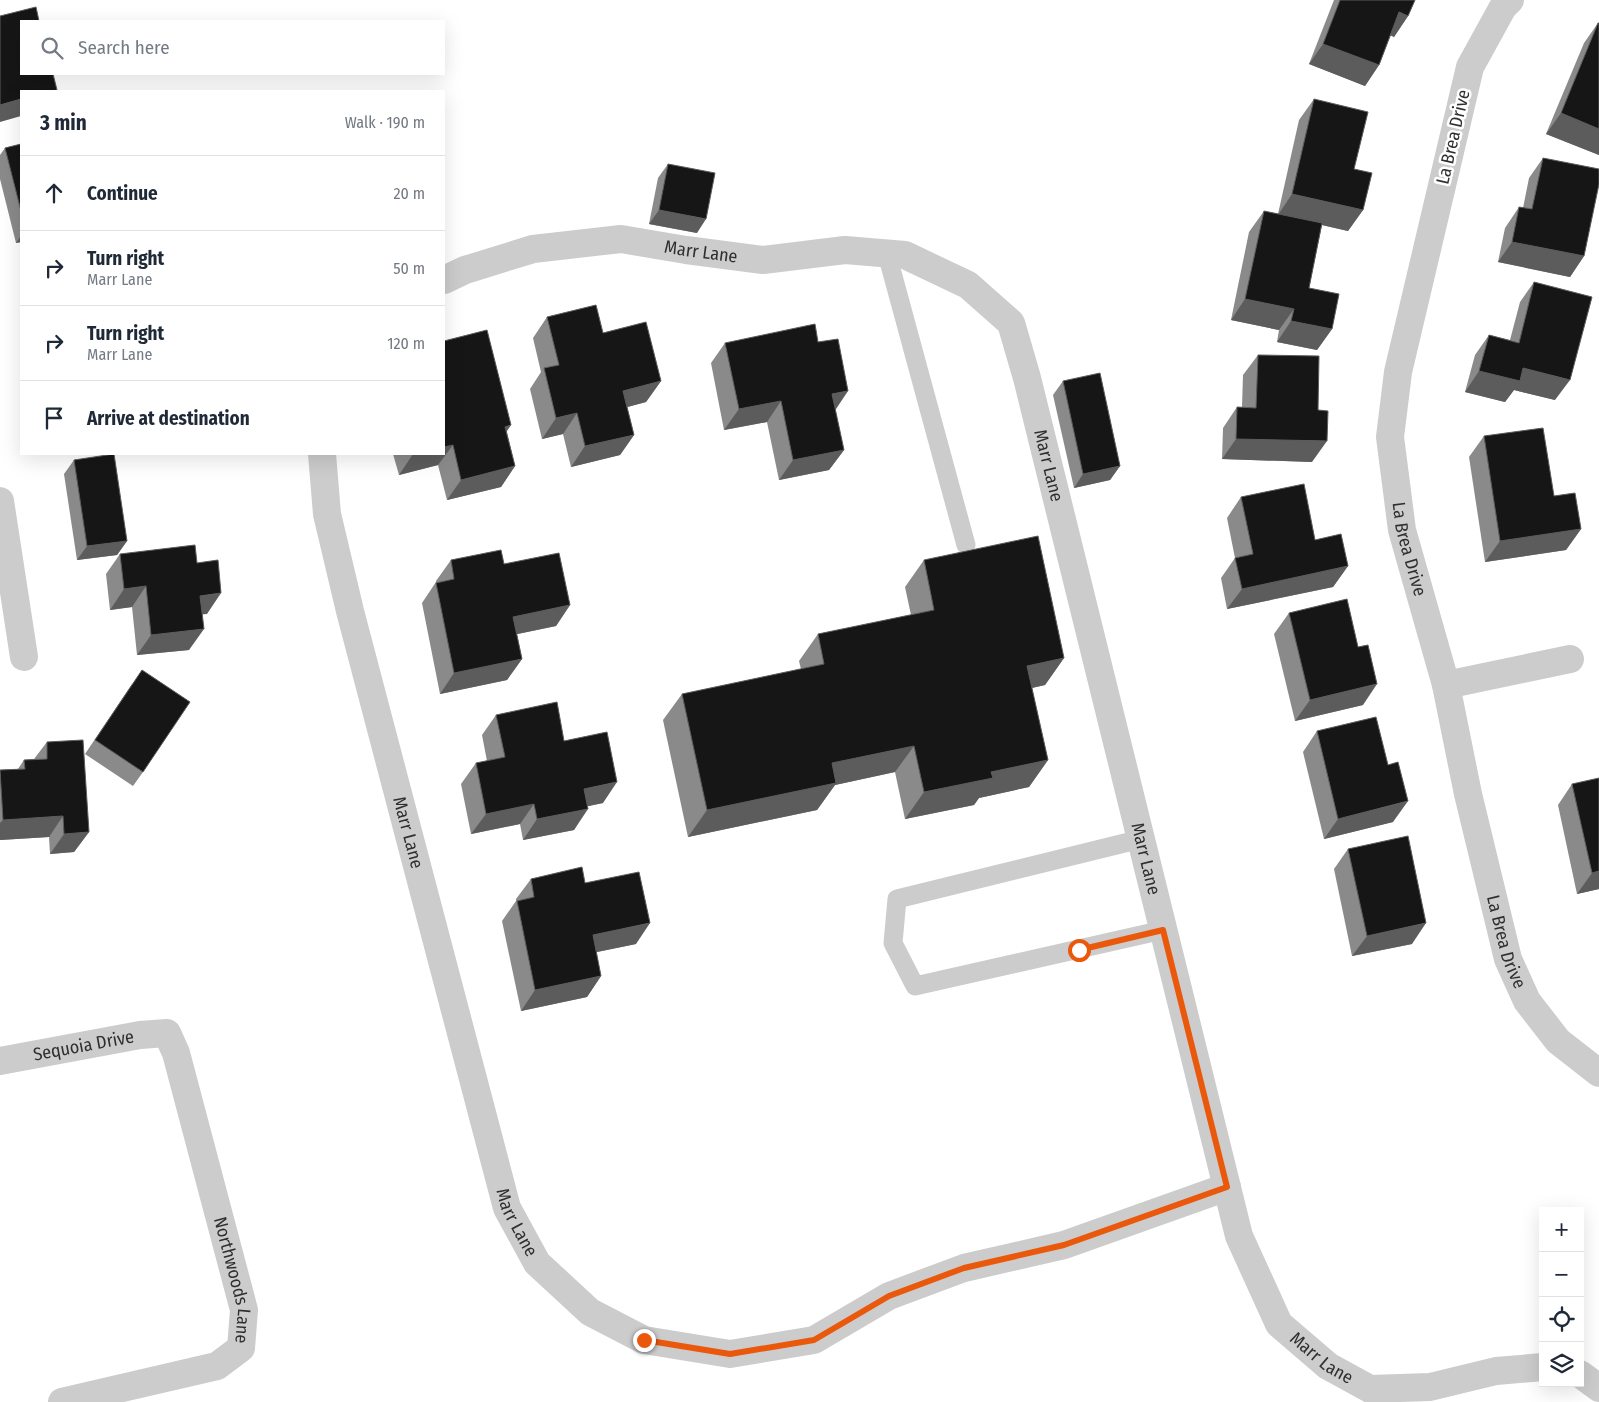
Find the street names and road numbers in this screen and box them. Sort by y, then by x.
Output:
street label: La Brea Drive [1431,87,1475,186]
street label: Marr Lane [663,236,739,268]
street label: Marr Lane [1029,427,1068,504]
street label: La Brea Drive [1387,501,1431,599]
street label: Marr Lane [388,794,428,871]
street label: Marr Lane [1126,820,1165,897]
street label: La Brea Drive [1482,893,1531,992]
street label: Sequoia Drive [31,1025,136,1066]
street label: Marr Lane [491,1186,542,1260]
street label: Northwoods Lane [209,1214,255,1344]
street label: Marr Lane [1285,1327,1357,1389]

